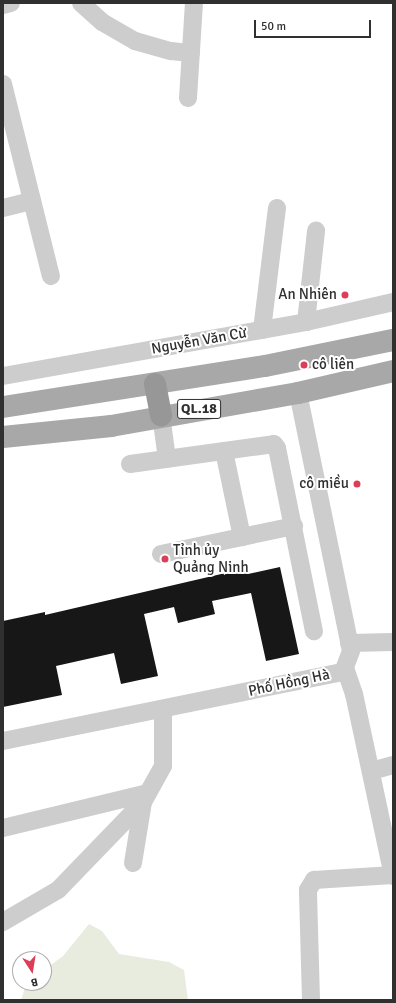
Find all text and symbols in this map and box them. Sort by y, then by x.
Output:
scale bar [256,12,373,38]
text: 50 m [261,19,286,34]
place label: An Nhiên [278,286,337,304]
marker: An Nhiên [340,290,350,300]
street label: Nguyễn Văn Cừ [150,324,248,358]
place label: cô liên [312,356,354,374]
marker: cô liên [299,360,309,370]
road number: QL.18 [177,397,221,421]
place label: cô miều [299,475,349,493]
marker: cô miều [352,479,362,489]
place label: Tỉnh ủy Quảng Ninh [173,541,249,576]
marker: Tỉnh ủy Quảng Ninh [160,554,170,564]
street label: Phố Hồng Hà [247,666,331,700]
north arrow [12,951,52,991]
text: B [30,975,39,989]

